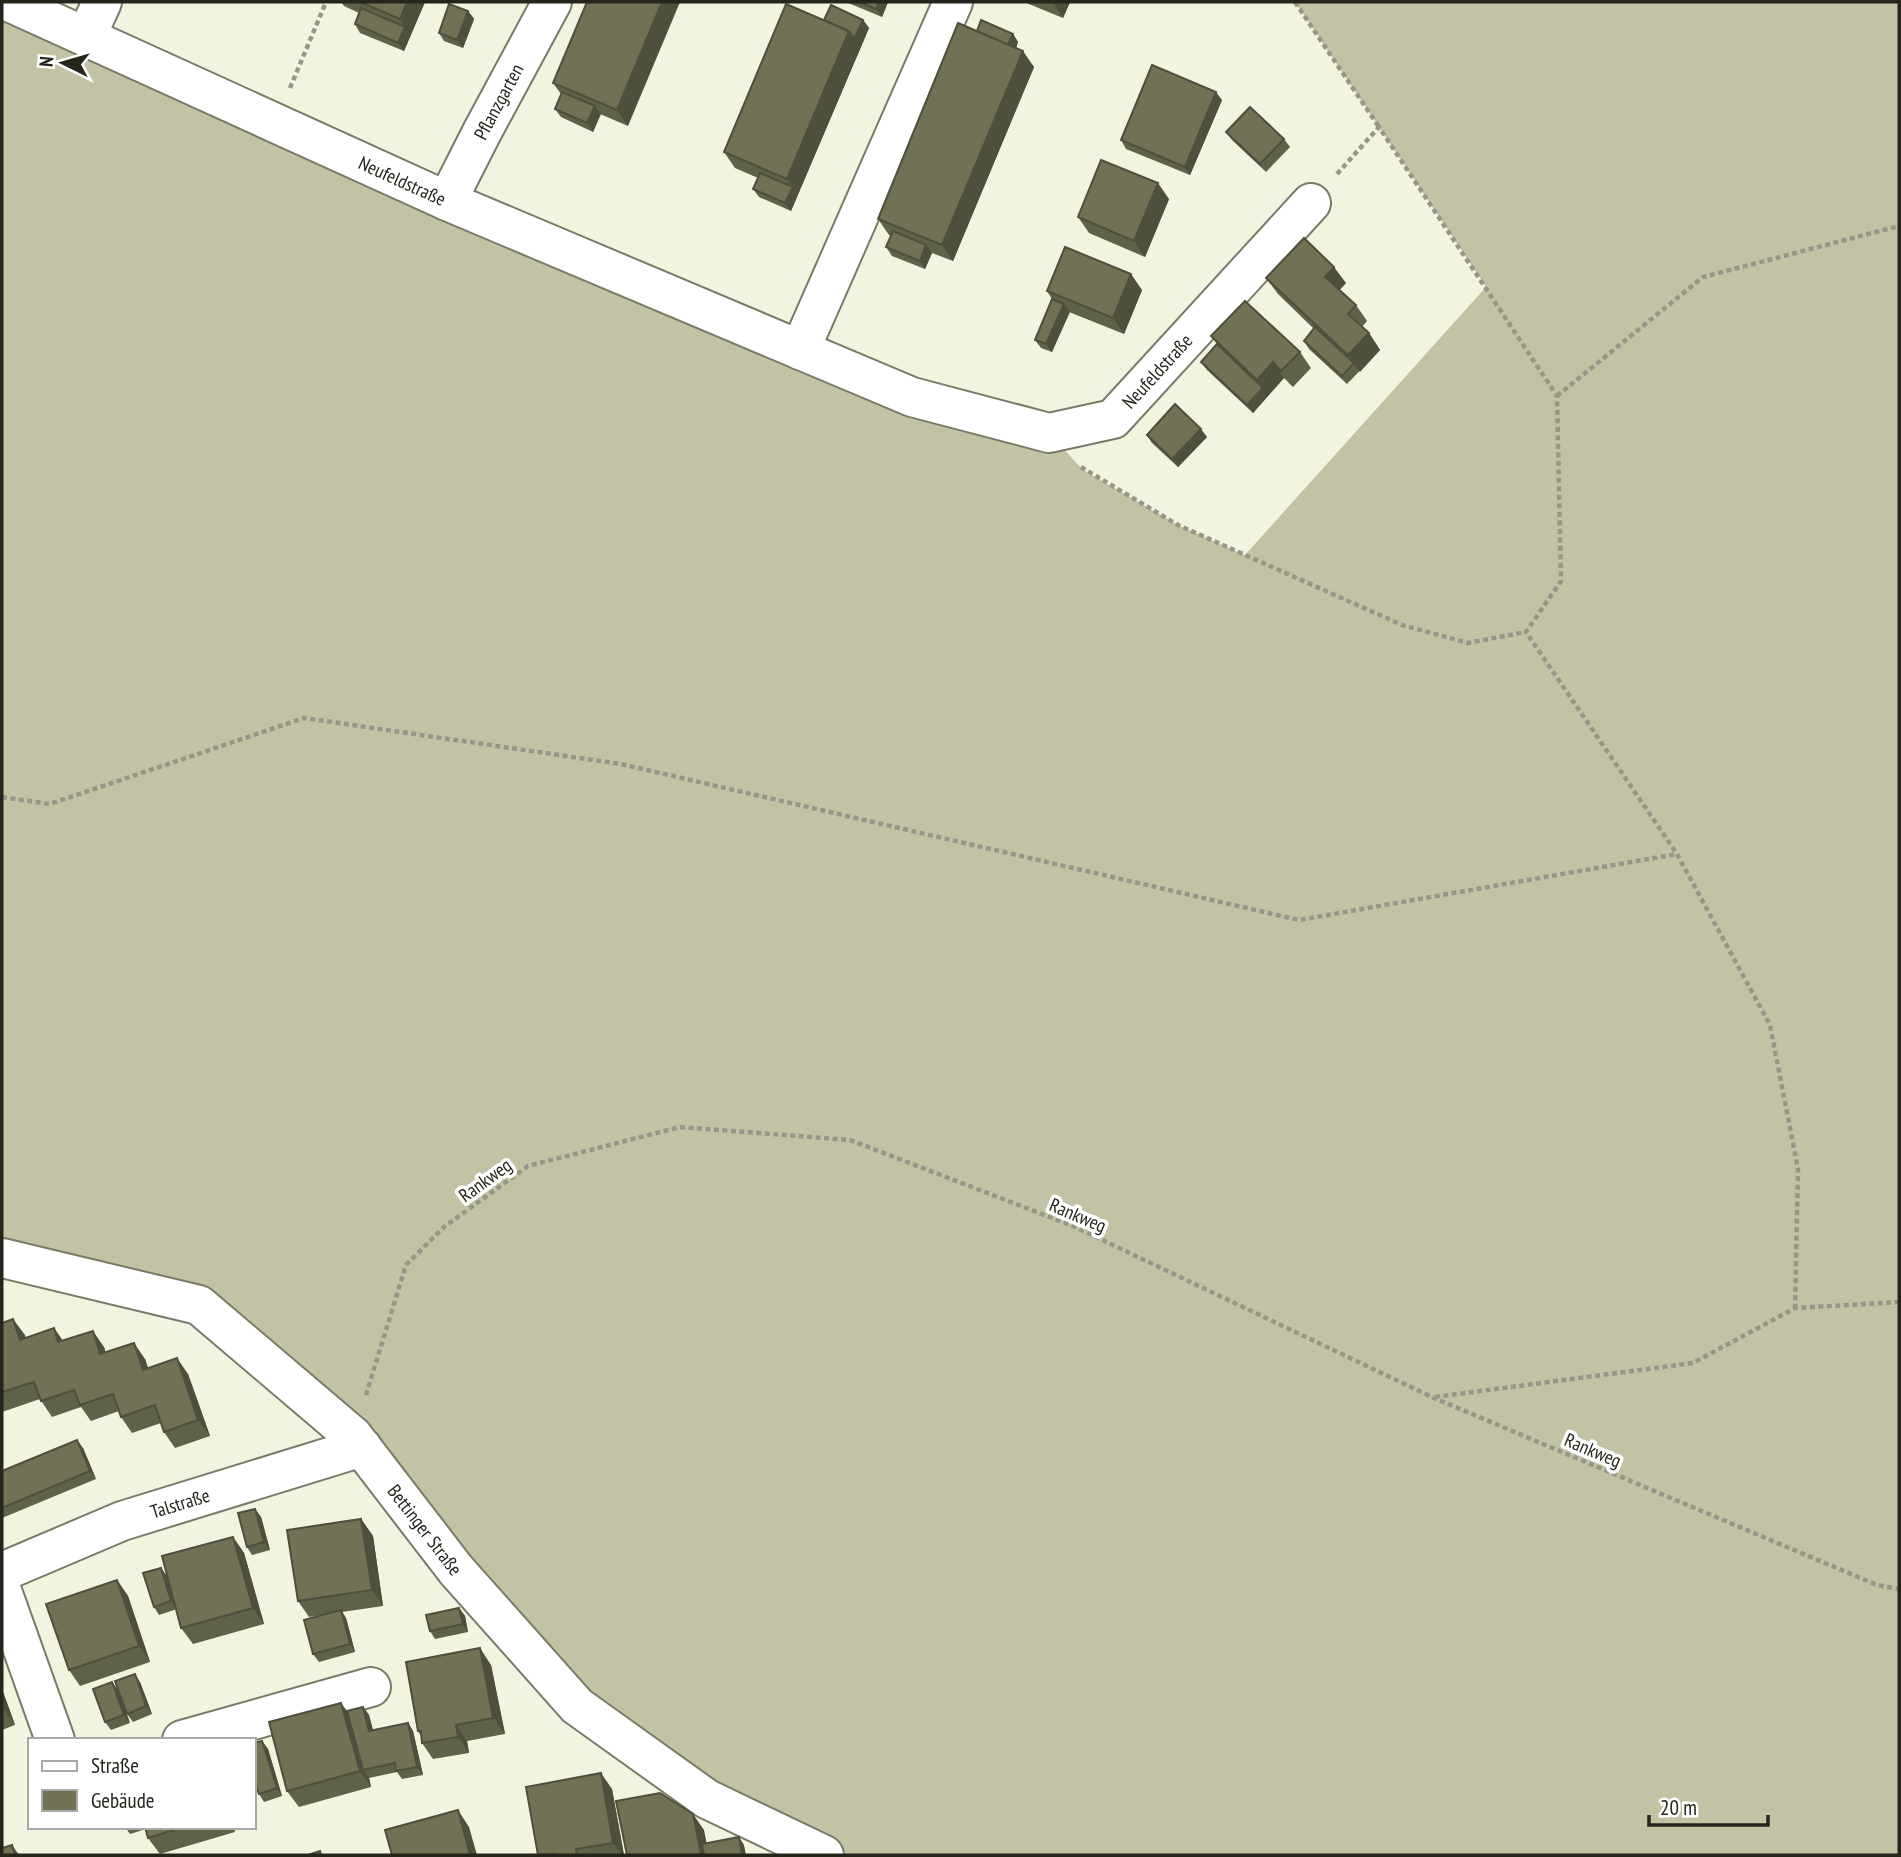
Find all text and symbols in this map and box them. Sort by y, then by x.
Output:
north arrow [28,28,98,98]
text: N [34,55,58,68]
street label: Pflanzgarten [468,59,529,143]
street label: Neufeldstraße [355,150,450,211]
street label: Neufeldstraße [1117,328,1197,413]
street label: Rankweg [454,1153,516,1207]
street label: Rankweg [1046,1192,1110,1238]
street label: Rankweg [1561,1427,1625,1473]
street label: Bettinger Straße [383,1479,468,1580]
street label: Talstraße [147,1483,213,1524]
legend [28,1738,256,1829]
text: Straße [91,1752,139,1779]
scale bar [1649,1784,1768,1828]
text: Gebäude [91,1787,154,1814]
text: 20 m [1660,1794,1697,1821]

